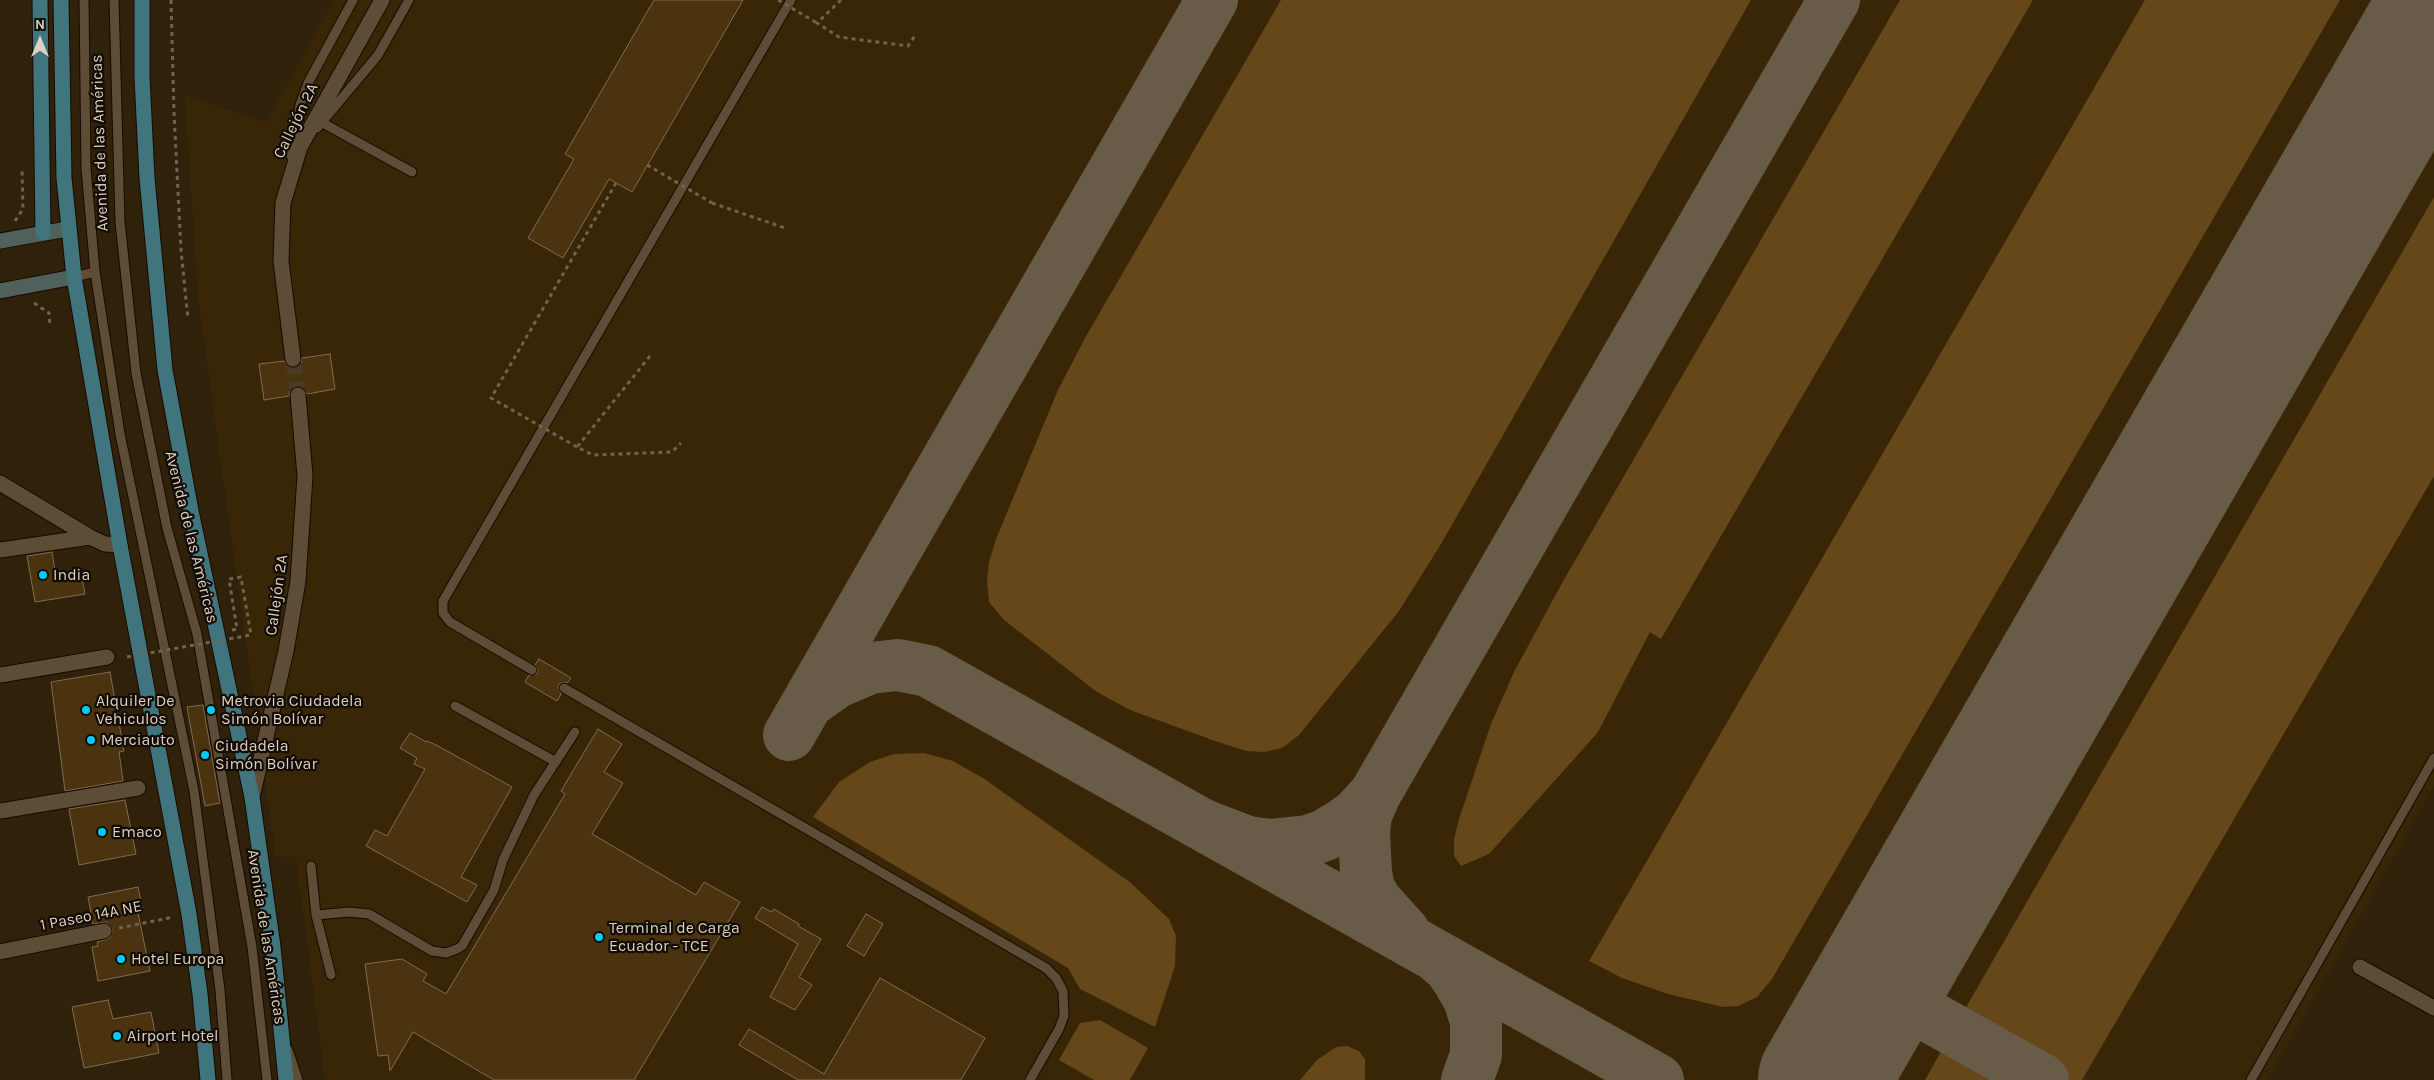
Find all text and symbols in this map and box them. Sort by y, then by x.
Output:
north arrow [15,15,65,65]
text: N [35,16,45,33]
street label: Avenida de las Américas [87,54,113,232]
street label: Callejón 2A [270,80,322,162]
street label: Avenida de las Américas [160,449,222,625]
street label: Callejón 2A [262,553,292,637]
place label: India [53,565,90,585]
marker: India [37,569,49,581]
place label: Alquiler De Vehiculos [96,691,175,729]
place label: Metrovia Ciudadela Simón Bolívar [221,691,362,729]
marker: Alquiler De Vehiculos [80,704,92,716]
marker: Metrovia Ciudadela Simón Bolívar [205,704,217,716]
place label: Merciauto [101,730,175,750]
marker: Merciauto [85,734,97,746]
place label: Ciudadela Simón Bolívar [215,736,317,774]
marker: Ciudadela Simón Bolívar [199,749,211,761]
place label: Emaco [112,822,162,842]
marker: Emaco [96,826,108,838]
street label: Avenida de las Américas [243,848,289,1026]
street label: 1 Paseo 14A NE [39,897,143,935]
place label: Terminal de Carga Ecuador - TCE [609,918,740,956]
marker: Terminal de Carga Ecuador - TCE [593,931,605,943]
place label: Hotel Europa [131,949,224,969]
marker: Hotel Europa [115,953,127,965]
place label: Airport Hotel [127,1026,219,1046]
marker: Airport Hotel [111,1030,123,1042]

